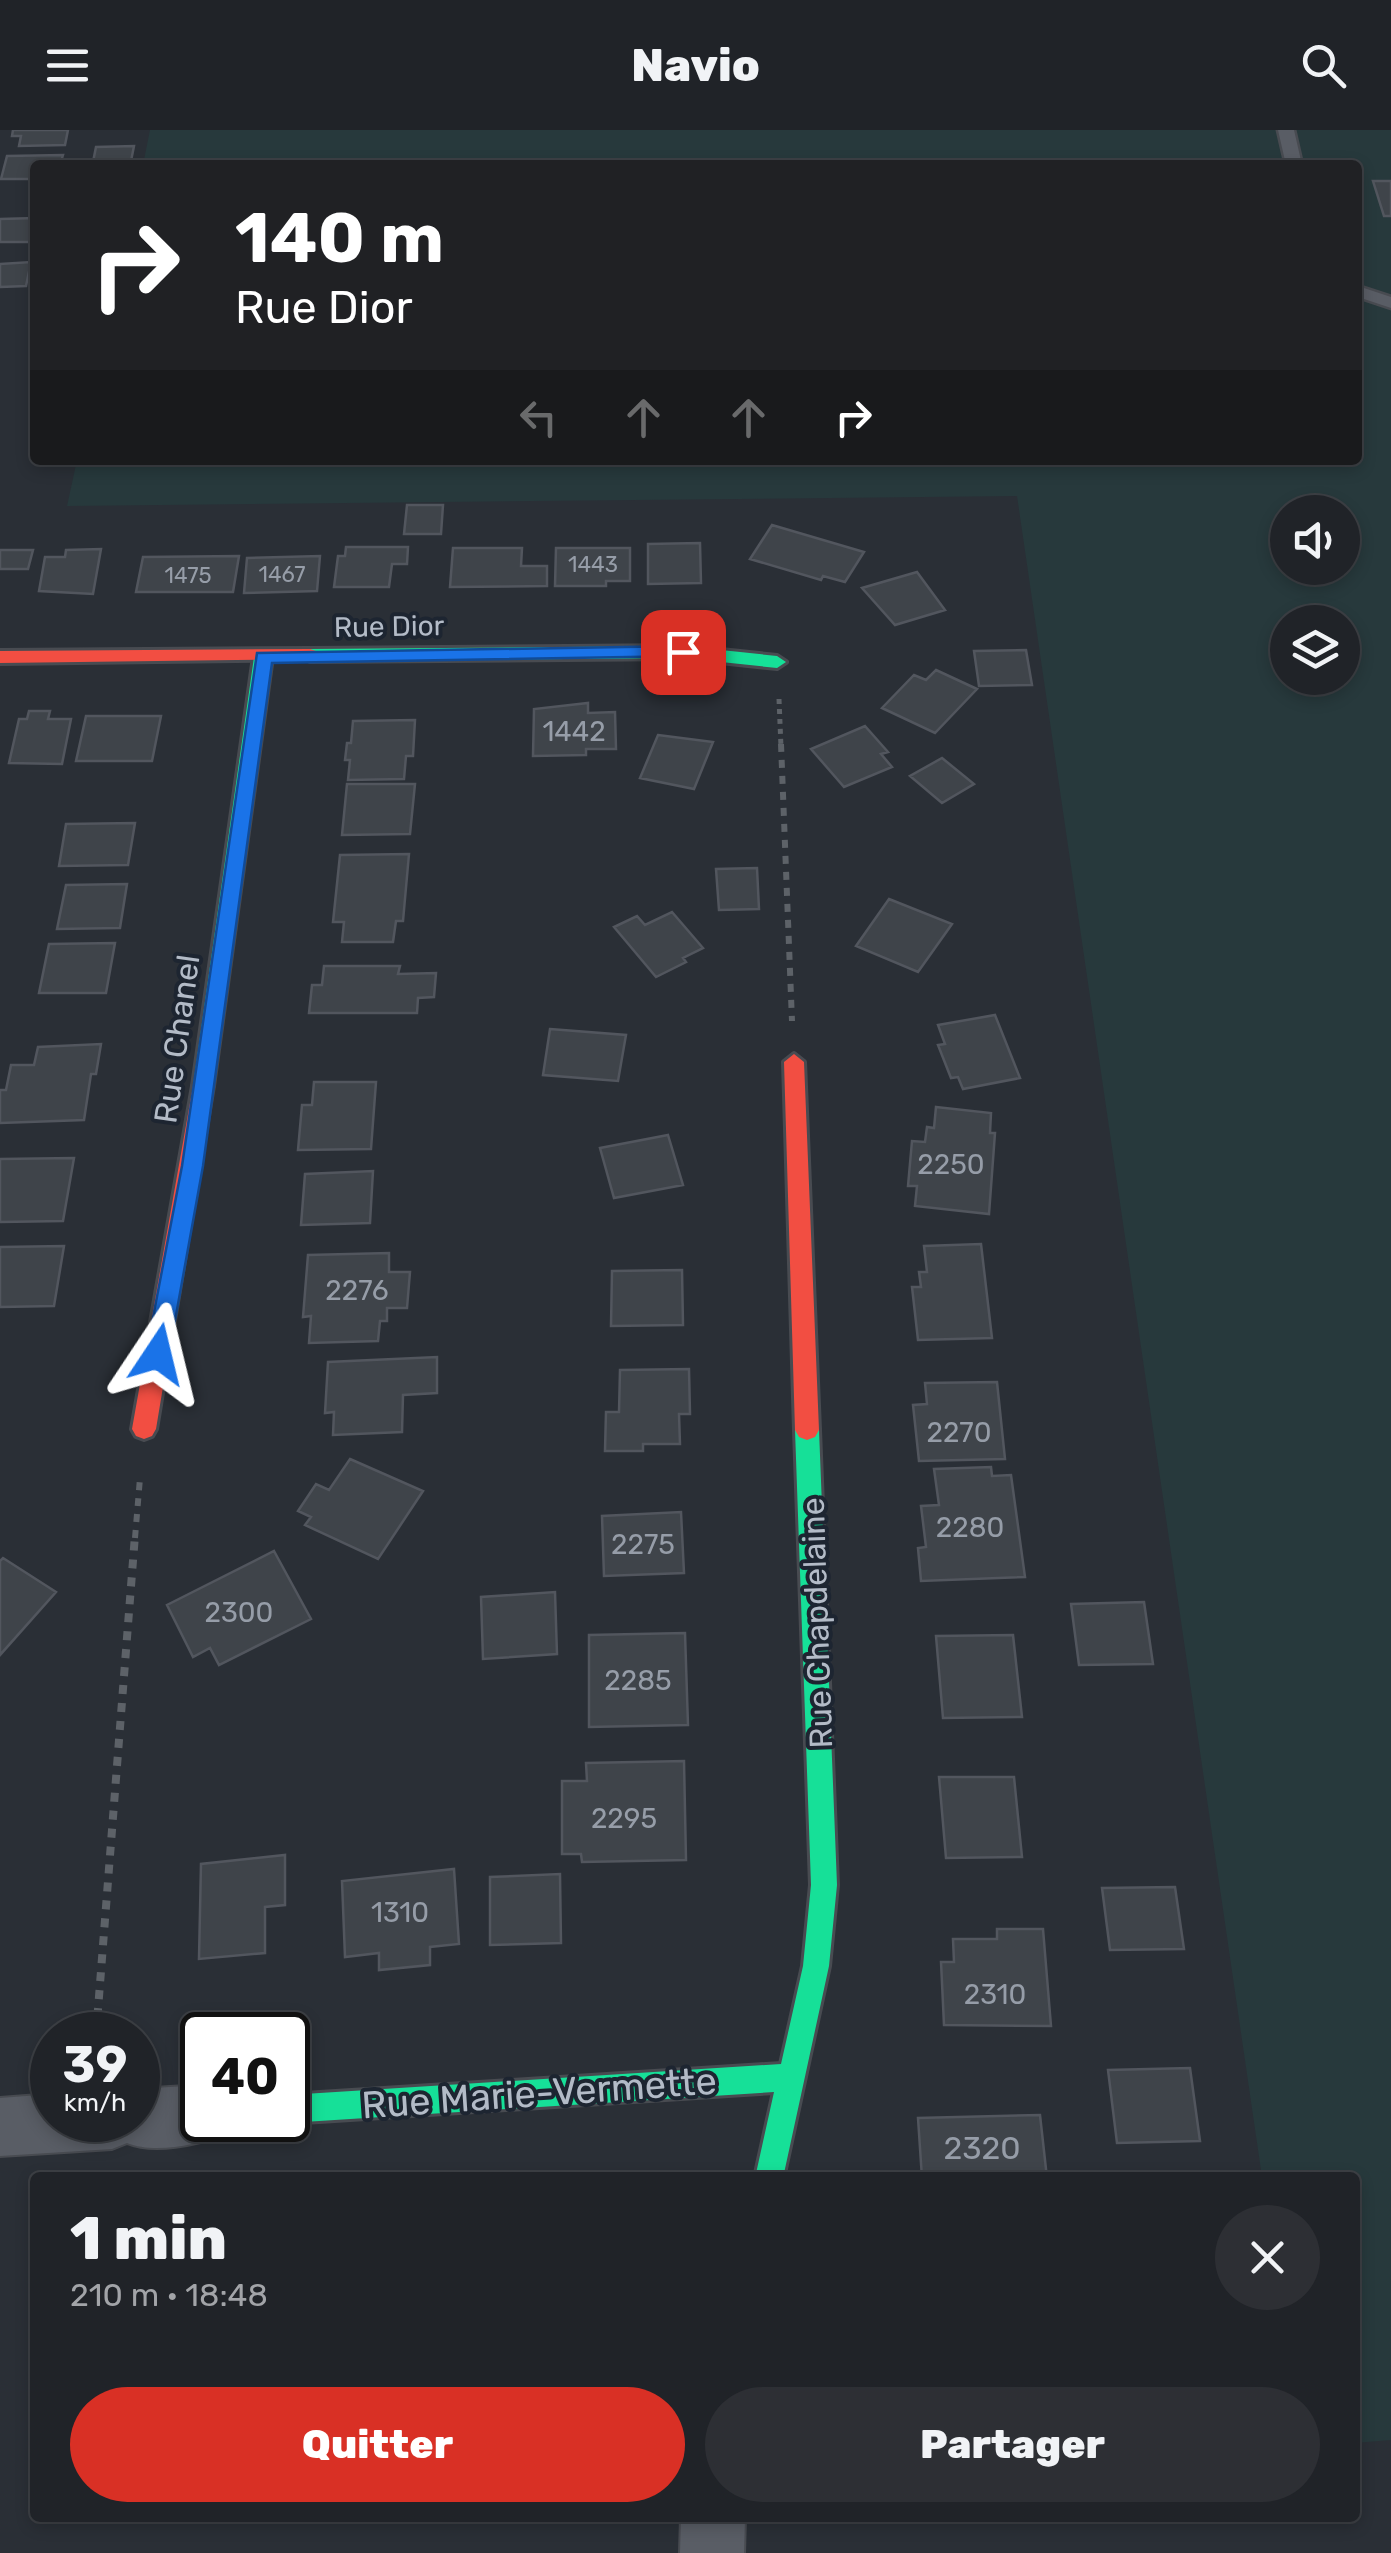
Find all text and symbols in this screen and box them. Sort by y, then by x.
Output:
icon: menu [40,38,95,93]
icon: search [1296,38,1351,93]
text: Navio [631,39,760,92]
text: 140 m [235,197,444,280]
icon: right [70,200,200,330]
text: Rue Dior [235,281,413,334]
icon: left [511,390,566,445]
icon: ahead [616,390,671,445]
icon: ahead [721,390,776,445]
icon: right [826,390,881,445]
map controls [1270,495,1360,695]
button: sound [1270,495,1360,585]
house number: 1443 [568,551,618,578]
house number: 1467 [259,561,305,588]
house number: 1475 [164,562,212,589]
button: layers [1270,605,1360,695]
street label: Rue Dior [333,609,445,644]
pin [641,610,726,695]
icon: arrive [656,625,711,680]
house number: 1442 [542,715,606,748]
street label: Rue Chanel [146,952,208,1126]
house number: 2250 [917,1148,985,1181]
house number: 2276 [325,1274,389,1307]
position arrow [106,1302,210,1406]
house number: 2270 [926,1416,992,1449]
street label: Rue Chapdelaine [794,1497,840,1749]
house number: 2280 [936,1511,1004,1544]
house number: 2275 [611,1528,675,1561]
house number: 2300 [205,1596,273,1629]
house number: 2285 [604,1664,672,1697]
house number: 2295 [591,1802,657,1835]
house number: 1310 [371,1896,429,1929]
house number: 2310 [964,1978,1026,2011]
speed limit sign: 40 [180,2012,310,2142]
text: 39 [63,2035,128,2095]
street label: Rue Marie-Vermette [360,2058,718,2128]
text: km/h [64,2088,126,2117]
house number: 2320 [943,2129,1021,2167]
text: 1 min [70,2203,227,2274]
button: close [1215,2205,1320,2310]
text: 210 m · 18:48 [70,2276,268,2314]
button: Quitter [70,2387,685,2502]
button: Partager [705,2387,1320,2502]

